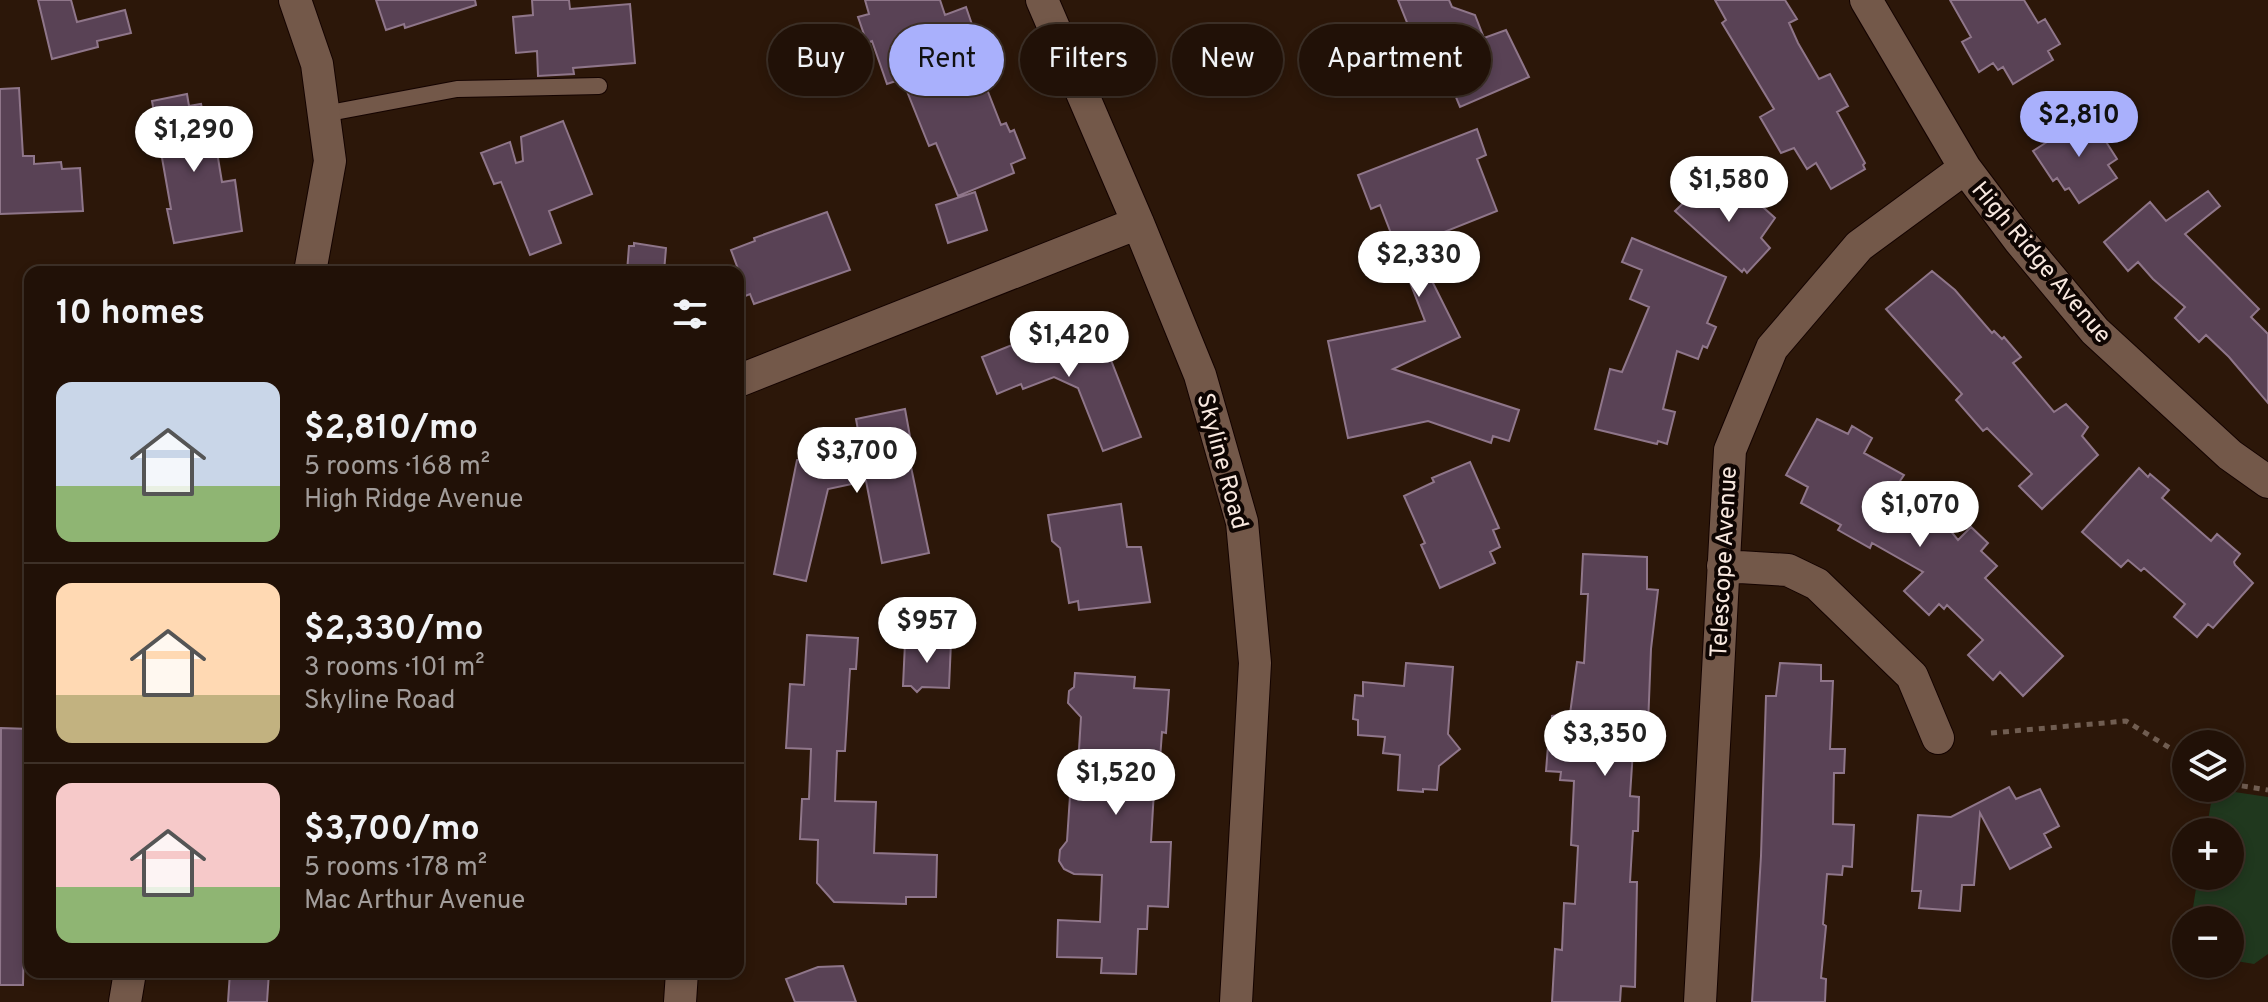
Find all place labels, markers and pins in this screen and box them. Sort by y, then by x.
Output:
pin: $2,810 [2014,91,2144,159]
pin: $1,290 [129,106,259,174]
pin: $1,580 [1664,156,1794,224]
pin: $2,330 [1354,231,1484,299]
pin: $1,420 [1004,311,1134,379]
pin: $3,700 [792,427,922,495]
pin: $1,070 [1855,481,1985,549]
pin: $957 [880,597,974,665]
pin: $3,350 [1540,710,1670,778]
pin: $1,520 [1051,749,1181,817]

